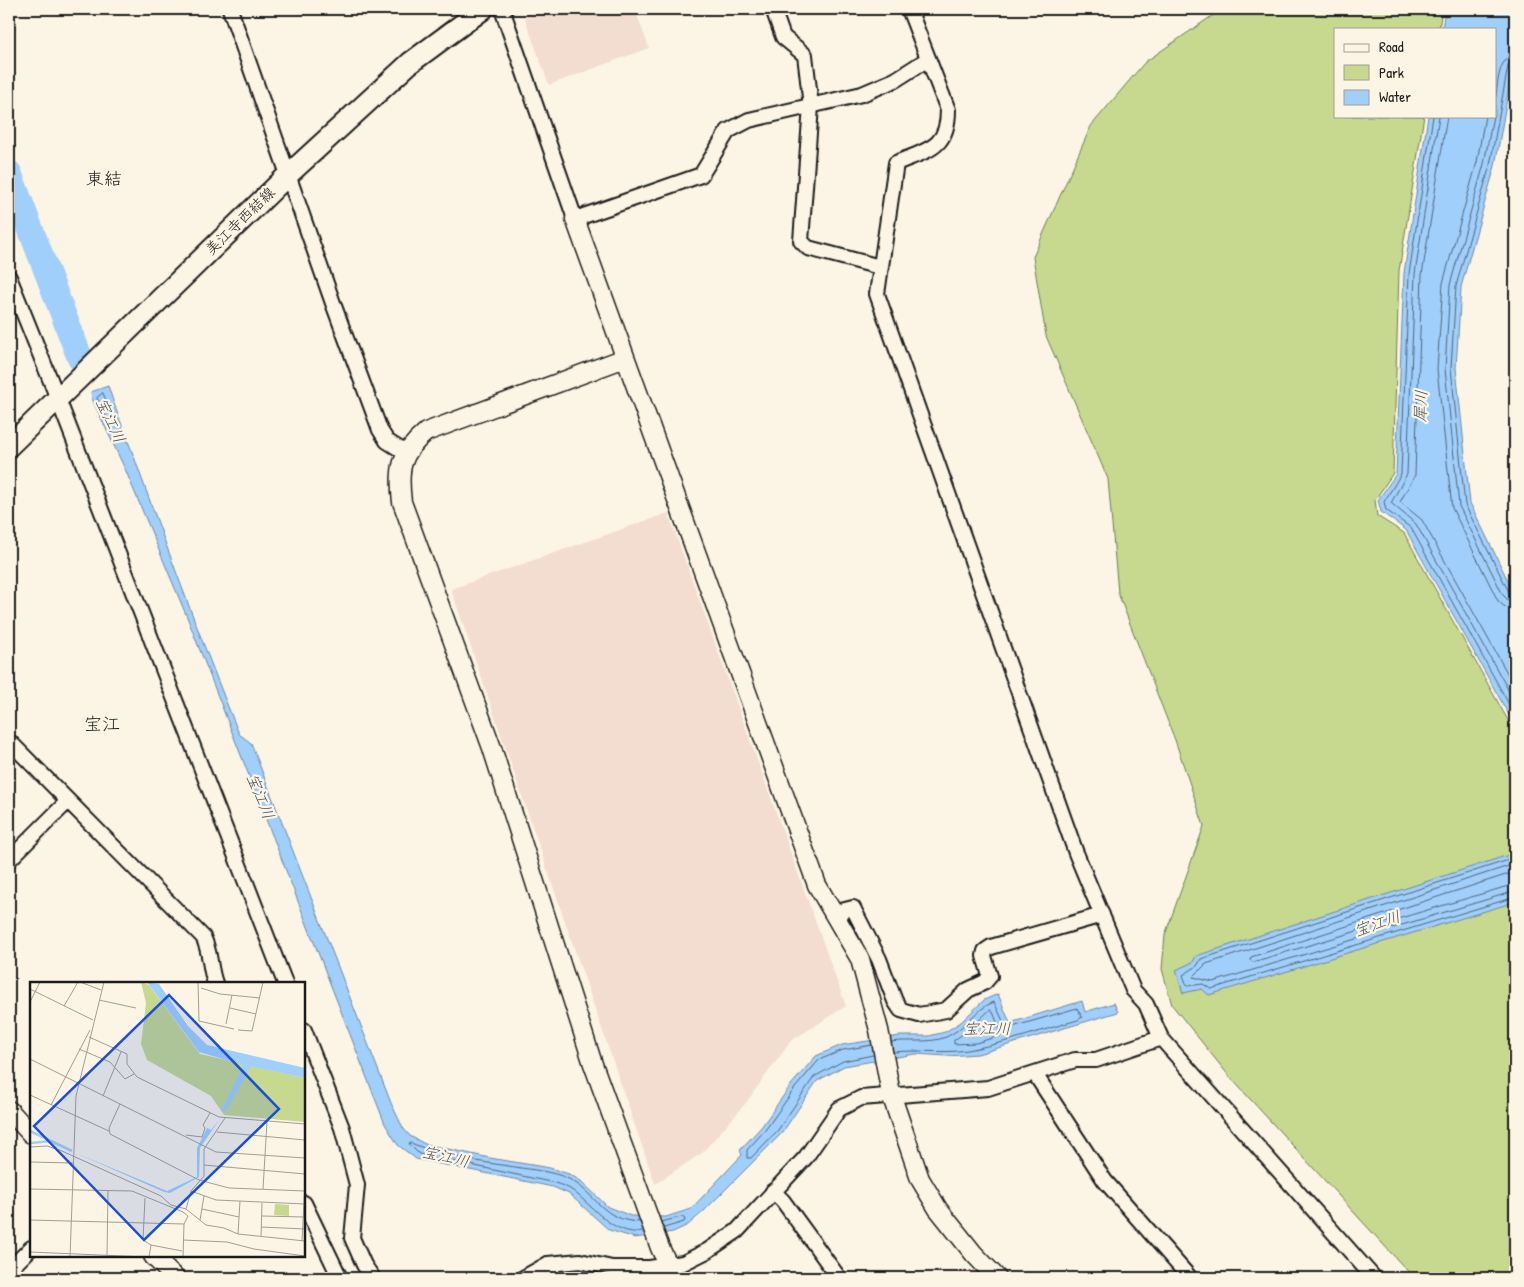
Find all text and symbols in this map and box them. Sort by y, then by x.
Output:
legend [1334,28,1496,118]
text: Road [1379,36,1404,57]
text: Park [1379,62,1404,83]
text: Water [1379,86,1411,107]
district label: 東結 [86,166,122,191]
street label: 美江寺西結線 [200,182,279,259]
water label: 犀川 [1408,389,1432,423]
water label: 宝江川 [91,394,131,446]
district label: 宝江 [84,711,120,736]
water label: 宝江川 [242,770,280,822]
water label: 宝江川 [1351,905,1403,941]
inset map [30,982,305,1257]
water label: 宝江川 [963,1017,1011,1039]
water label: 宝江川 [420,1140,472,1172]

